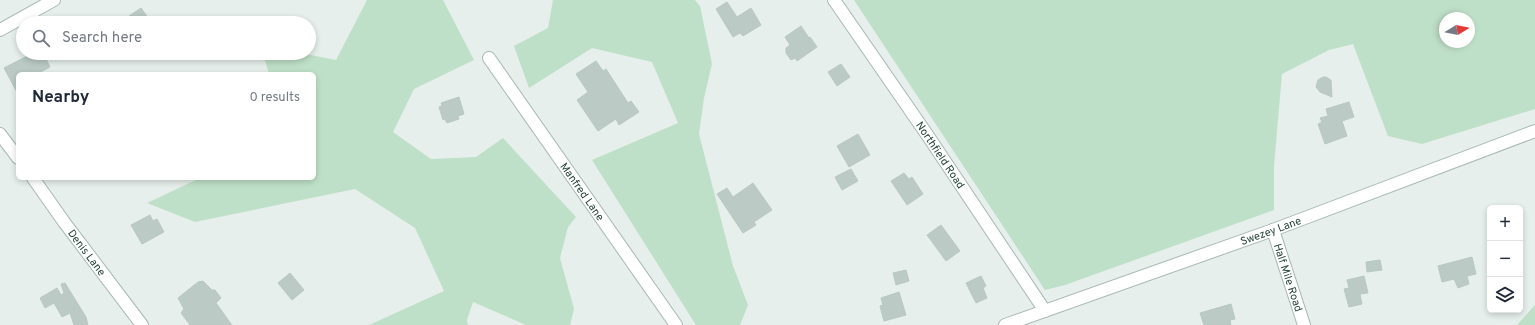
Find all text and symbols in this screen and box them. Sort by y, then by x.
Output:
north arrow [1439,12,1475,48]
search box [16,16,316,60]
icon: search [30,27,52,49]
text: Search here [62,29,142,48]
text: Nearby [32,87,89,109]
text: 0 results [249,90,300,106]
street label: Northfield Road [912,119,967,192]
street label: Manfred Lane [557,160,607,224]
map controls [1487,205,1523,313]
button: + [1487,205,1523,241]
street label: Swezey Lane [1239,214,1304,249]
street label: Denis Lane [64,227,108,279]
button: − [1487,241,1523,277]
street label: Half Mile Road [1270,242,1305,314]
button: layers [1487,277,1523,313]

